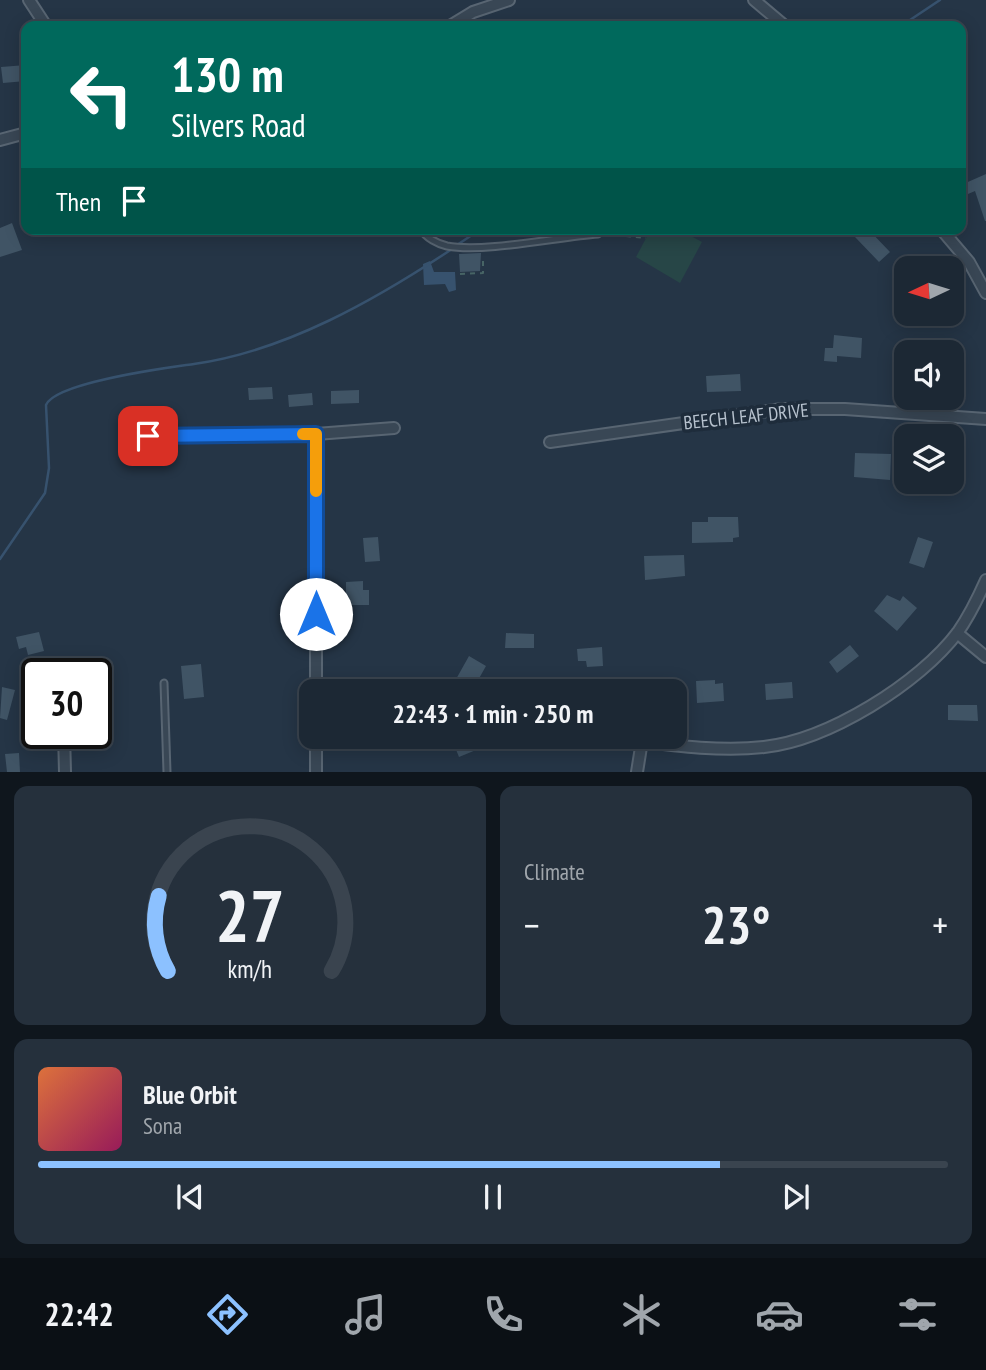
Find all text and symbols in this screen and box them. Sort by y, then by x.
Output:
text: 130 m [171,42,284,106]
icon: left [56,49,147,140]
text: Silvers Road [171,104,306,146]
icon: arrive [115,182,153,220]
text: Then [56,185,101,218]
north arrow [894,256,964,326]
map controls [894,256,964,494]
button: sound [894,340,964,410]
street label: BEECH LEAF DRIVE [682,398,810,434]
pin [118,406,178,466]
icon: arrive [129,417,167,455]
button: layers [894,424,964,494]
position arrow [279,577,353,651]
speed limit sign: 30 [21,658,112,749]
text: 22:43 · 1 min · 250 m [393,697,593,730]
text: Climate [524,857,585,886]
text: 27 [215,868,285,962]
text: 23° [702,891,770,958]
text: − [524,900,540,949]
text: + [932,900,948,949]
text: km/h [228,953,272,985]
text: Blue Orbit [143,1078,237,1111]
text: Sona [143,1111,182,1140]
icon: previous [171,1178,209,1216]
icon: pause [474,1178,512,1216]
icon: next [777,1178,815,1216]
icon: directions [203,1290,252,1339]
icon: music [341,1290,390,1339]
icon: phone [479,1290,528,1339]
icon: climate [617,1290,666,1339]
icon: car [755,1290,804,1339]
icon: filters [893,1290,942,1339]
text: 22:42 [44,1293,114,1335]

